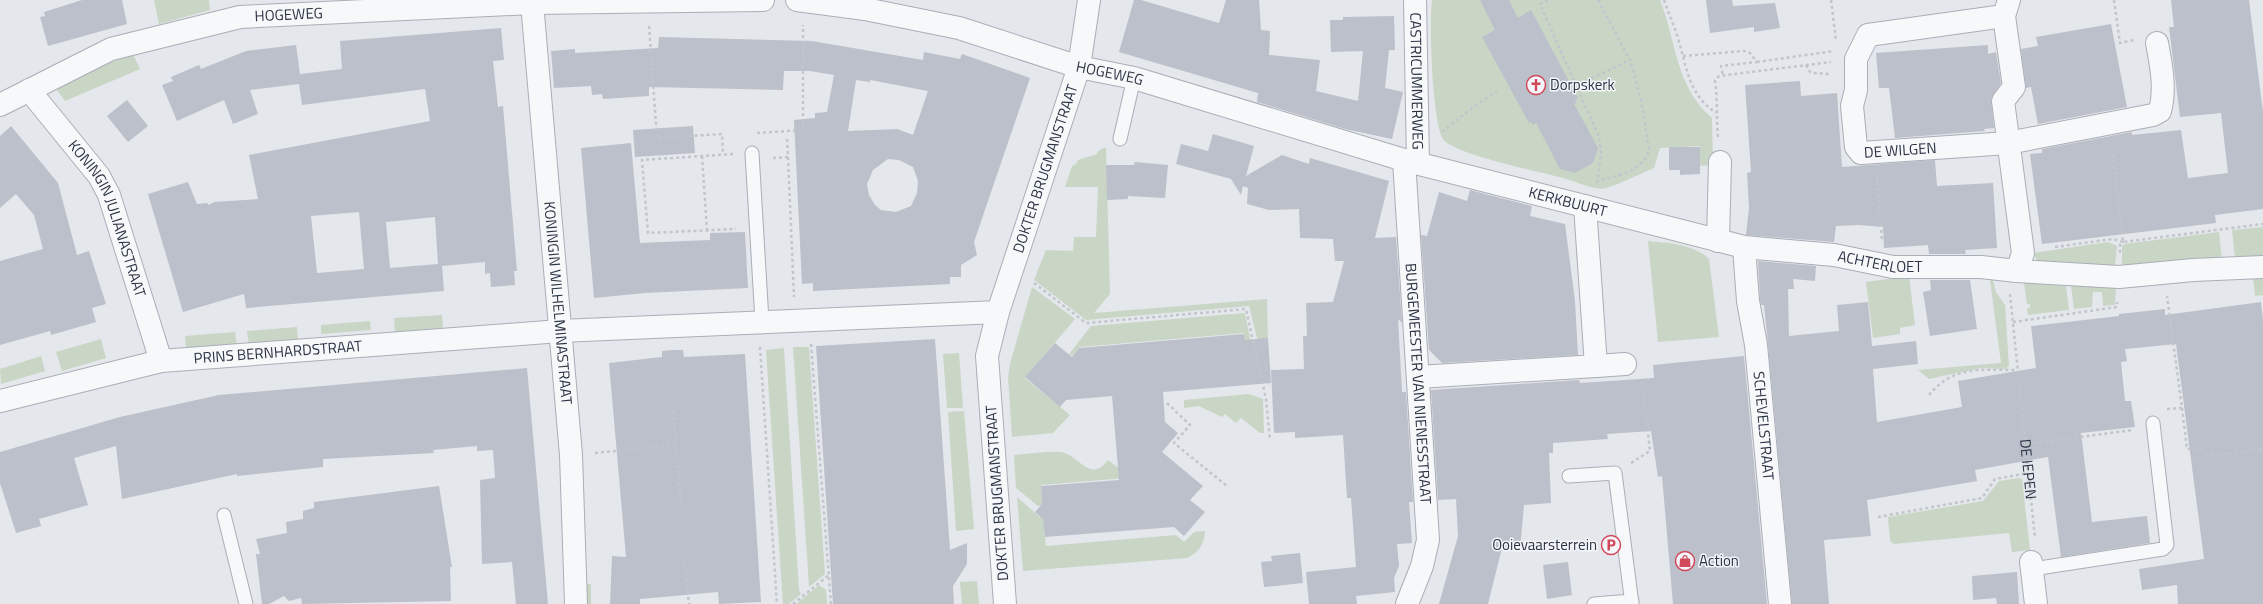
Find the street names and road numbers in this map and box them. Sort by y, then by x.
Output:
street label: HOGEWEG [254,1,323,27]
street label: CASTRICUMMERWEG [1404,12,1430,150]
street label: HOGEWEG [1074,55,1146,91]
street label: DOKTER BRUGMANSTRAAT [1006,81,1084,256]
street label: KONINGIN JULIANASTRAAT [63,135,152,300]
street label: DE WILGEN [1863,136,1937,164]
street label: KERKBUURT [1526,180,1610,223]
street label: KONINGIN WILHELMINASTRAAT [538,200,579,406]
street label: ACHTERLOET [1836,244,1922,278]
street label: BURGEMEESTER VAN NIENESSTRAAT [1400,262,1438,505]
street label: PRINS BERNHARDSTRAAT [193,334,363,370]
street label: SCHEVELSTRAAT [1747,370,1780,481]
street label: DOKTER BRUGMANSTRAAT [979,404,1014,582]
street label: DE IEPEN [2014,438,2043,500]

